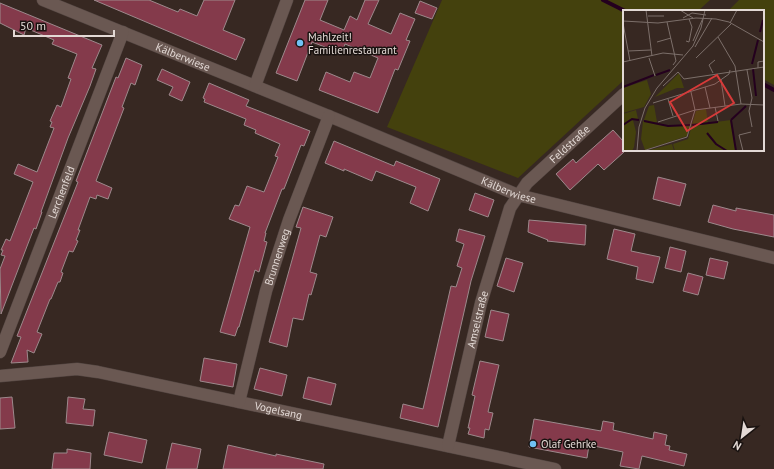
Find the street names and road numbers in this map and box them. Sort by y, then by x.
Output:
street label: Kälberwiese [154,40,213,74]
street label: Feldstraße [546,122,593,166]
street label: Lerchenfeld [45,164,78,221]
street label: Kälberwiese [479,173,538,206]
street label: Brunnenweg [261,227,293,287]
street label: Amselstraße [464,289,491,349]
street label: Vogelsang [252,398,304,422]

